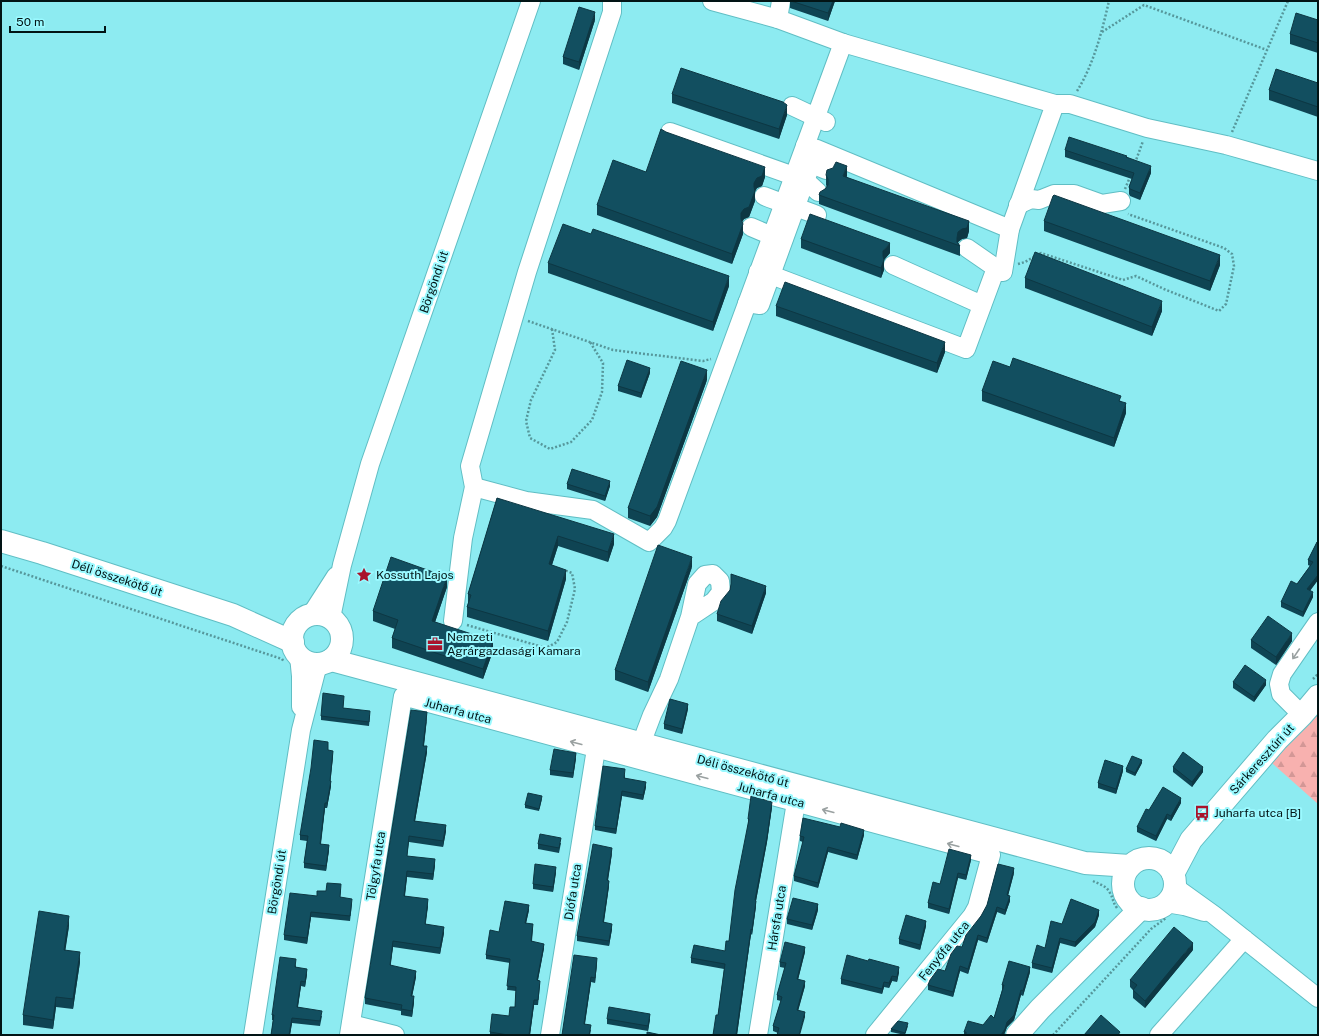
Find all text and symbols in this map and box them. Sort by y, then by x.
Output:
scale bar [10,8,105,34]
text: 50 m [16,15,44,29]
street label: Börgöndi út [417,249,451,315]
street label: Déli összekötő út [70,557,164,599]
place icon: Kossuth Lajos [355,566,373,584]
place label: Kossuth Lajos [376,568,454,582]
place label: Nemzeti Agrárgazdasági Kamara [447,630,581,658]
office icon: Nemzeti Agrárgazdasági Kamara [426,635,444,653]
one-way arrow [1292,649,1300,660]
street label: Juharfa utca [423,695,493,727]
street label: Sárkeresztúri út [1227,721,1297,797]
one-way arrow [570,739,583,747]
street label: Déli összekötő út [696,752,791,790]
one-way arrow [696,773,709,780]
street label: Juharfa utca [736,779,806,811]
bus stop icon: Juharfa utca [B] [1193,804,1211,822]
one-way arrow [821,806,834,814]
place label: Juharfa utca [B] [1214,806,1301,820]
street label: Tölgyfa utca [364,830,388,902]
one-way arrow [947,841,960,848]
street label: Börgöndi út [265,848,289,915]
street label: Diófa utca [562,863,584,921]
street label: Hársfa utca [765,885,789,951]
street label: Fenyőfa utca [916,919,972,983]

